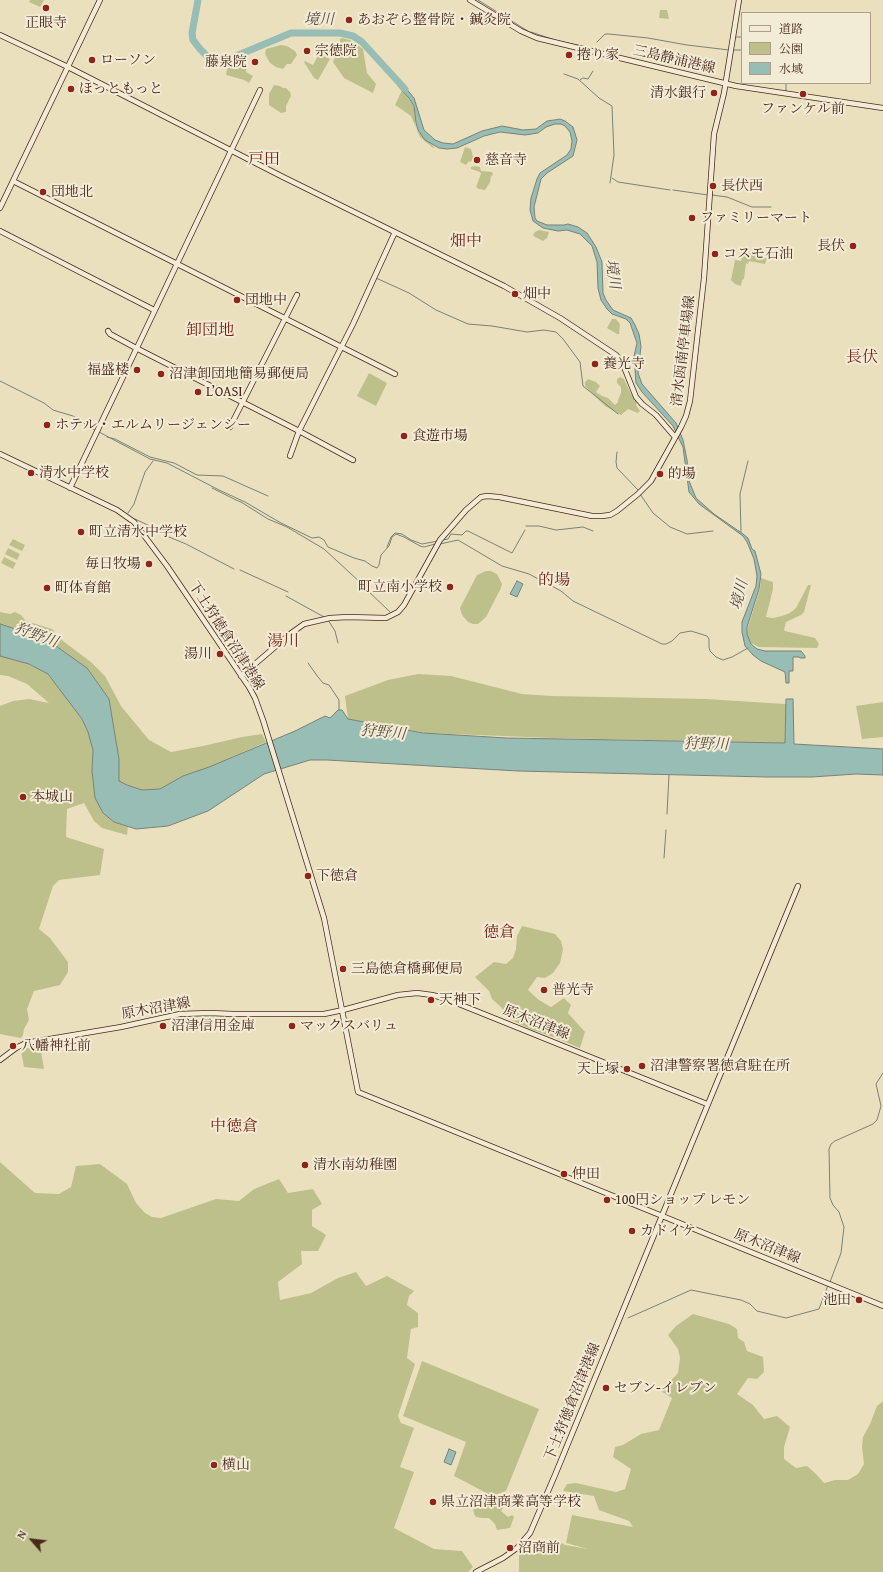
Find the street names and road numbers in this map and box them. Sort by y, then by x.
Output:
street label: 三島静浦港線 [631,42,717,78]
street label: 清水函南停車場線 [669,294,699,408]
street label: 下土狩徳倉沼津港線 [185,579,267,693]
street label: 原木沼津線 [120,995,192,1023]
street label: 原木沼津線 [500,1002,572,1044]
street label: 原木沼津線 [731,1226,803,1268]
street label: 下土狩徳倉沼津港線 [542,1340,604,1464]

